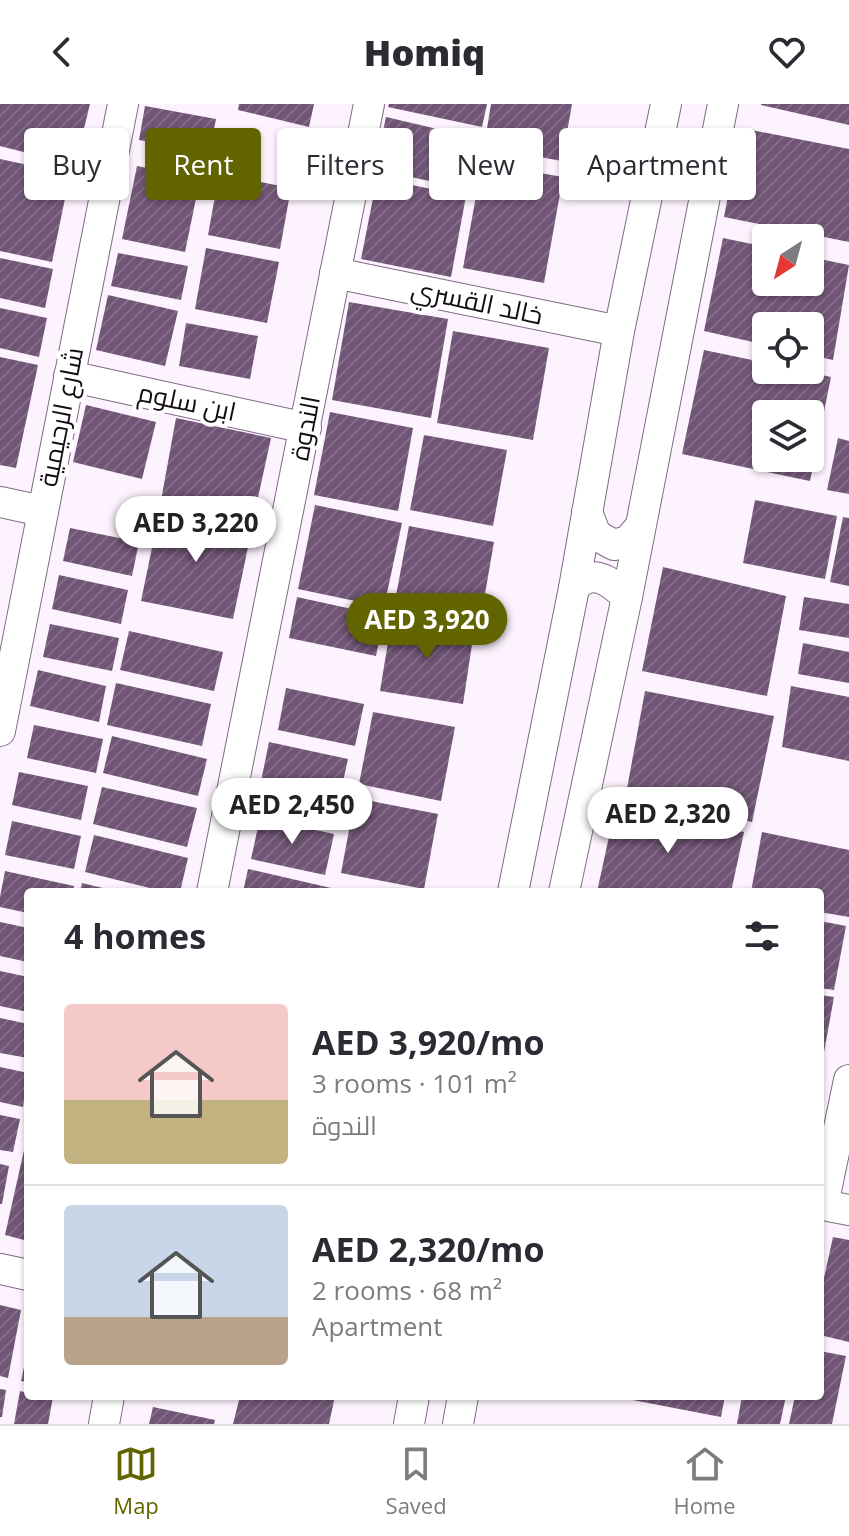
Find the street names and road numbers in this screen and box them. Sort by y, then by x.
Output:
street label: خالد القسري [407,270,546,335]
street label: شارع الرحيمية [29,344,91,490]
street label: ابن سلوم [135,373,240,430]
street label: الندوة [280,392,328,463]

